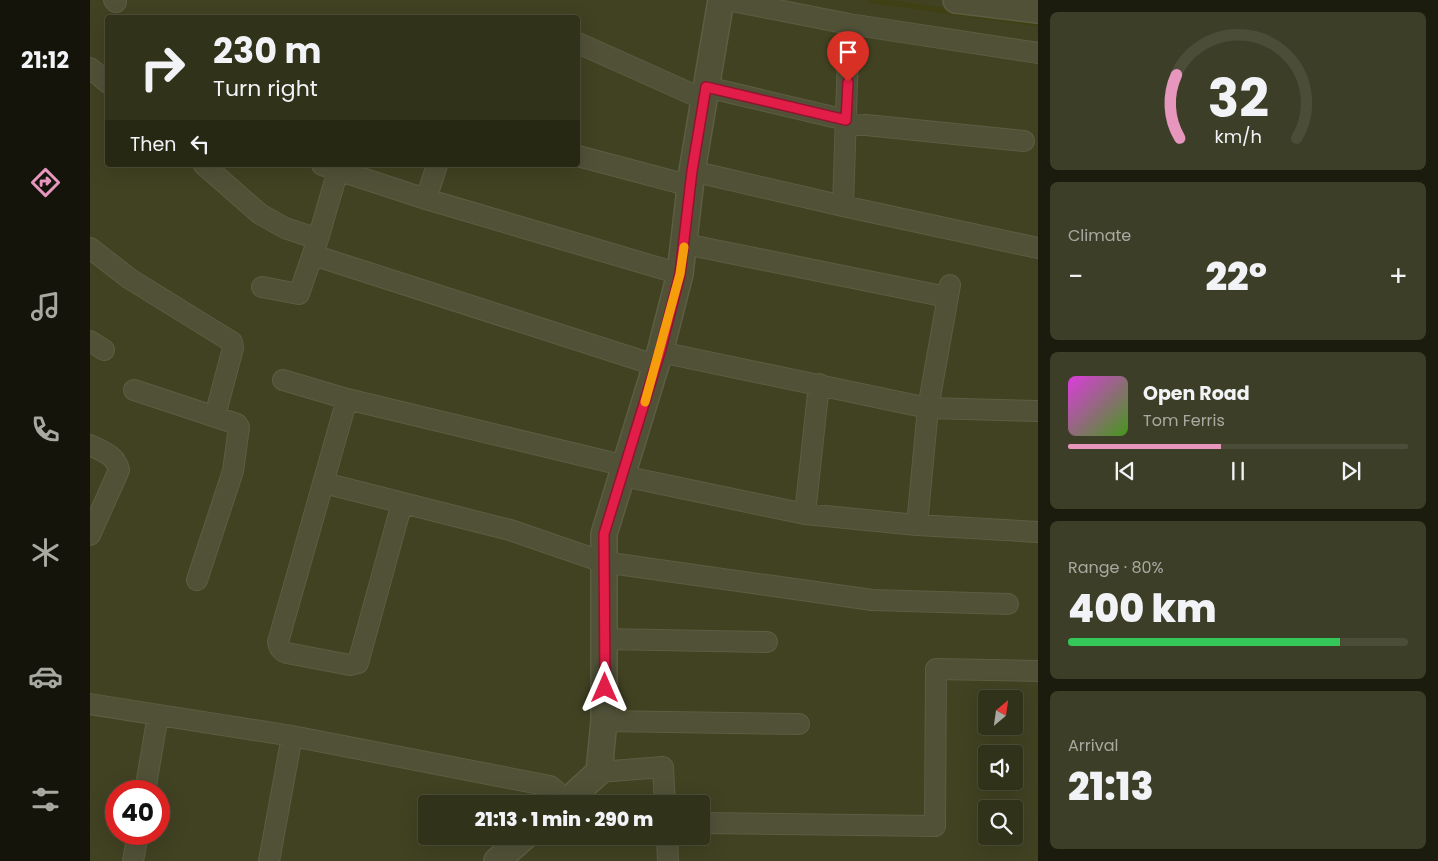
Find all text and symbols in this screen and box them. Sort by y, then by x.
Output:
text: 230 m [213,26,321,75]
pin [827,31,869,82]
icon: right [130,35,195,100]
icon: arrive [834,38,862,66]
text: 21:12 [21,45,69,76]
text: 32 [1207,62,1269,135]
text: Turn right [213,73,318,104]
text: km/h [1214,124,1262,149]
icon: left [186,130,214,158]
text: Then [130,131,176,158]
icon: directions [28,165,63,200]
text: Climate [1068,224,1131,247]
text: 22° [1205,250,1267,303]
text: − [1068,257,1083,296]
text: + [1389,257,1408,296]
icon: music [28,289,63,324]
text: Open Road [1143,380,1250,407]
text: Tom Ferris [1143,409,1225,432]
icon: phone [28,412,63,447]
icon: previous [1111,457,1139,485]
icon: pause [1224,457,1252,485]
icon: next [1337,457,1365,485]
icon: climate [28,535,63,570]
text: Range · 80% [1068,556,1164,579]
text: 400 km [1068,582,1217,635]
icon: car [28,659,63,694]
position arrow [578,661,630,713]
north arrow [978,690,1022,735]
map controls [978,690,1023,845]
text: Arrival [1068,734,1118,757]
button: sound [978,745,1023,790]
text: 21:13 [1068,760,1154,813]
speed limit sign: 40 [105,780,170,845]
icon: filters [28,782,63,817]
button: search [978,800,1023,845]
text: 21:13 · 1 min · 290 m [475,806,653,833]

